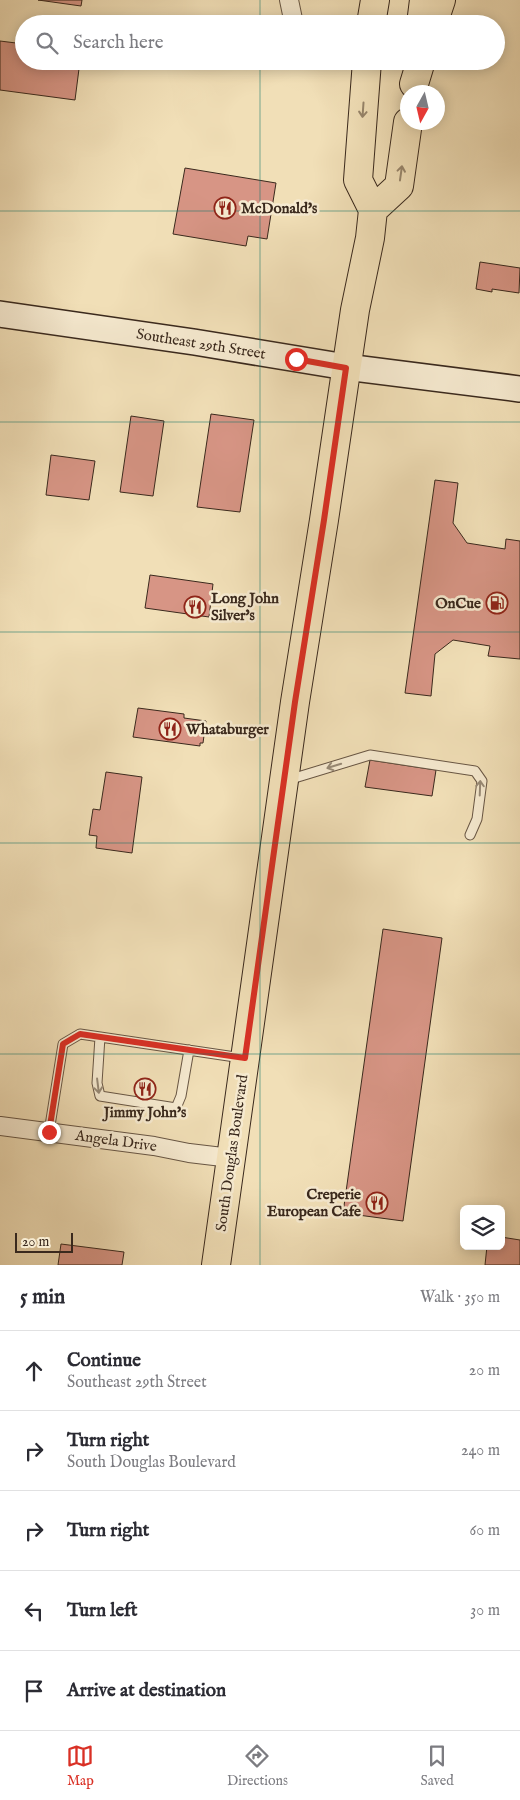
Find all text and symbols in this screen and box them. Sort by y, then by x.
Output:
search box [15,15,505,70]
icon: search [33,29,61,57]
text: Search here [73,31,164,55]
north arrow [400,85,445,130]
one-way arrow [358,102,367,118]
one-way arrow [396,165,406,181]
restaurant icon: McDonald's [213,196,237,220]
place label: McDonald's [241,199,318,218]
street label: Southeast 29th Street [135,324,267,364]
route start [285,348,308,371]
place label: Long John Silver's [211,589,279,625]
fuel station icon: OnCue [485,591,509,615]
place label: OnCue [435,594,481,613]
restaurant icon: Long John Silver's [183,595,207,619]
restaurant icon: Whataburger [158,717,182,741]
place label: Whataburger [185,720,269,739]
one-way arrow [327,761,343,771]
one-way arrow [476,781,485,797]
street label: South Douglas Boulevard [212,1072,253,1233]
restaurant icon: Jimmy John's [133,1077,157,1101]
one-way arrow [93,1078,103,1094]
place label: Jimmy John's [102,1103,187,1122]
route end [38,1121,61,1144]
street label: Angela Drive [73,1126,158,1156]
place label: Creperie European Cafe [267,1185,361,1221]
restaurant icon: Creperie European Cafe [365,1191,389,1215]
map controls [460,1205,505,1250]
button: layers [460,1205,505,1250]
scale bar [15,1230,72,1253]
text: 20 m [22,1233,49,1251]
text: 5 min [20,1284,65,1311]
text: Walk · 350 m [420,1288,500,1308]
text: Continue [67,1349,141,1373]
icon: ahead [20,1357,48,1385]
text: 20 m [469,1361,500,1381]
text: Southeast 29th Street [67,1373,207,1393]
text: Turn right [67,1429,149,1453]
icon: right [20,1437,48,1465]
text: 240 m [461,1441,500,1461]
text: South Douglas Boulevard [67,1453,236,1473]
icon: right [20,1517,48,1545]
text: Turn right [67,1519,149,1543]
text: 60 m [470,1521,500,1541]
icon: left [20,1597,48,1625]
text: Turn left [67,1599,138,1623]
text: 30 m [470,1601,500,1621]
icon: arrive [20,1677,48,1705]
text: Arrive at destination [67,1679,226,1703]
tab: Map [66,1742,94,1790]
tab: Directions [227,1742,288,1790]
tab: Saved [421,1742,454,1790]

